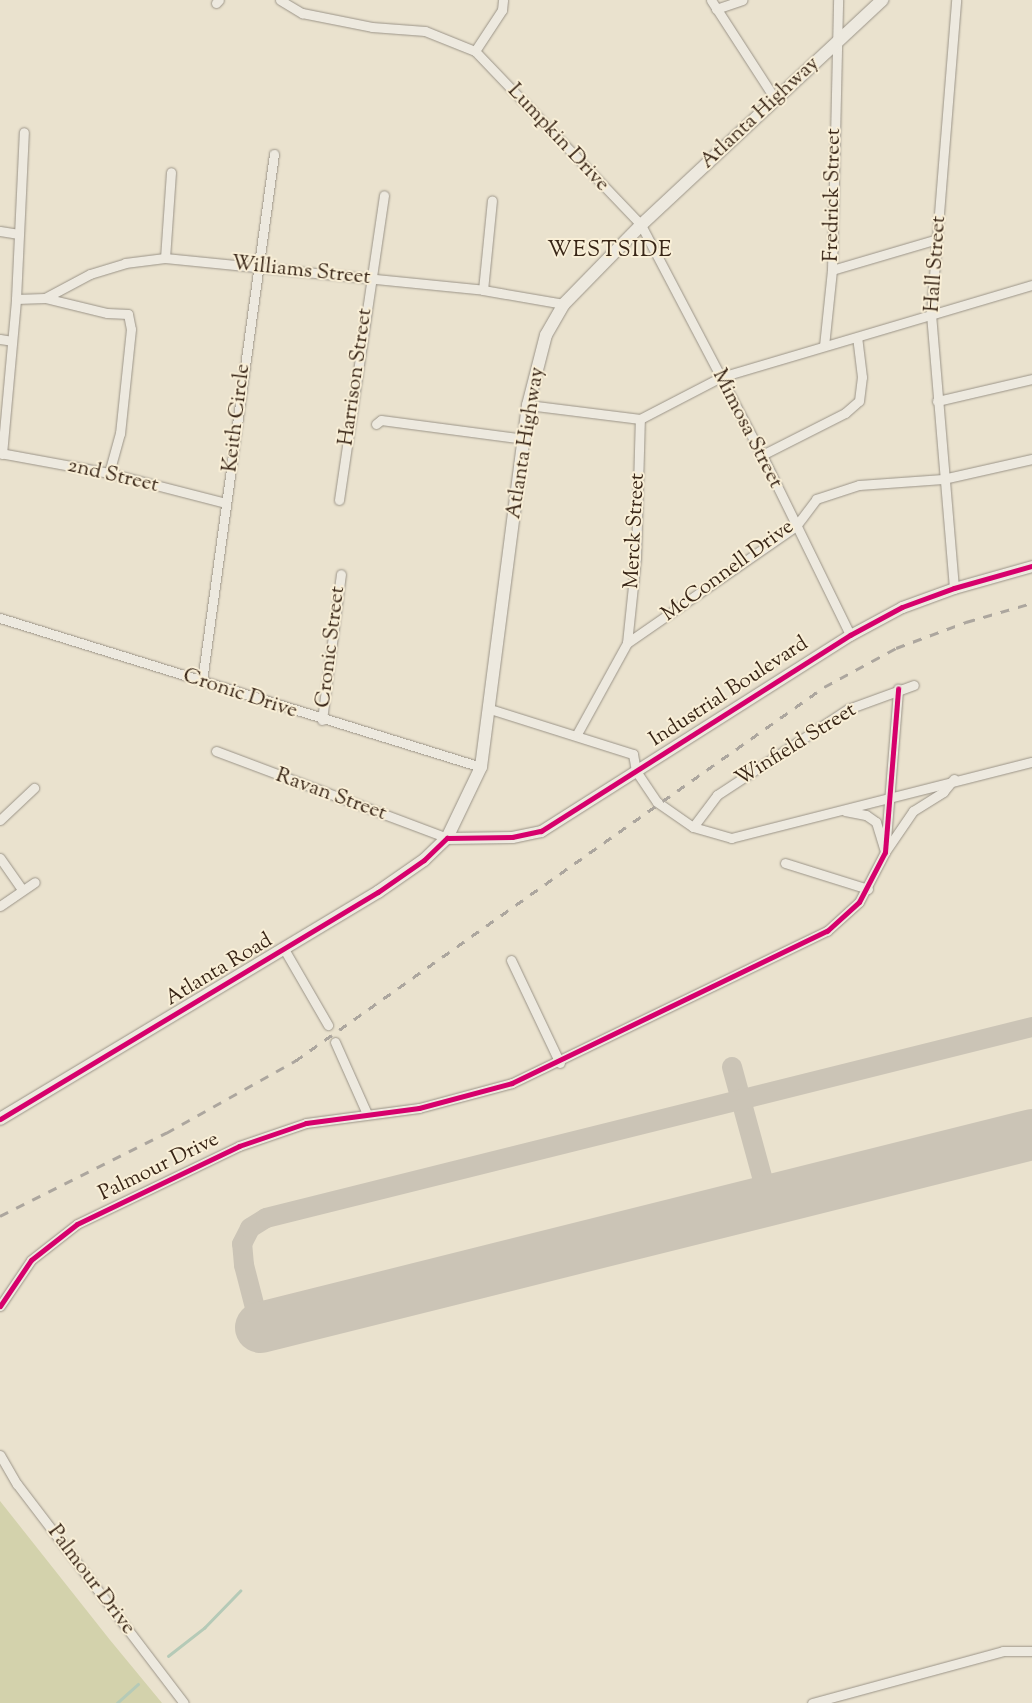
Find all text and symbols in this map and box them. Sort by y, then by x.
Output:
street label: Atlanta Highway [695,51,825,175]
street label: Lumpkin Drive [502,79,614,197]
street label: Fredrick Street [819,128,847,262]
street label: Hall Street [920,215,952,313]
district label: WESTSIDE [546,239,674,265]
street label: Williams Street [230,251,372,291]
street label: Harrison Street [334,307,378,447]
street label: Keith Circle [218,362,256,474]
street label: Atlanta Highway [502,365,550,521]
street label: Mimosa Street [706,365,788,493]
street label: 2nd Street [65,453,161,499]
street label: Merck Street [619,472,651,590]
street label: McConnell Drive [657,515,799,627]
street label: Cronic Street [311,585,351,709]
street label: Industrial Boulevard [645,631,813,753]
street label: Cronic Drive [180,664,300,724]
street label: Winfield Street [731,698,861,792]
street label: Ravan Street [272,763,390,827]
street label: Atlanta Road [161,928,277,1012]
street label: Palmour Drive [95,1127,223,1207]
street label: Palmour Drive [42,1520,140,1640]

